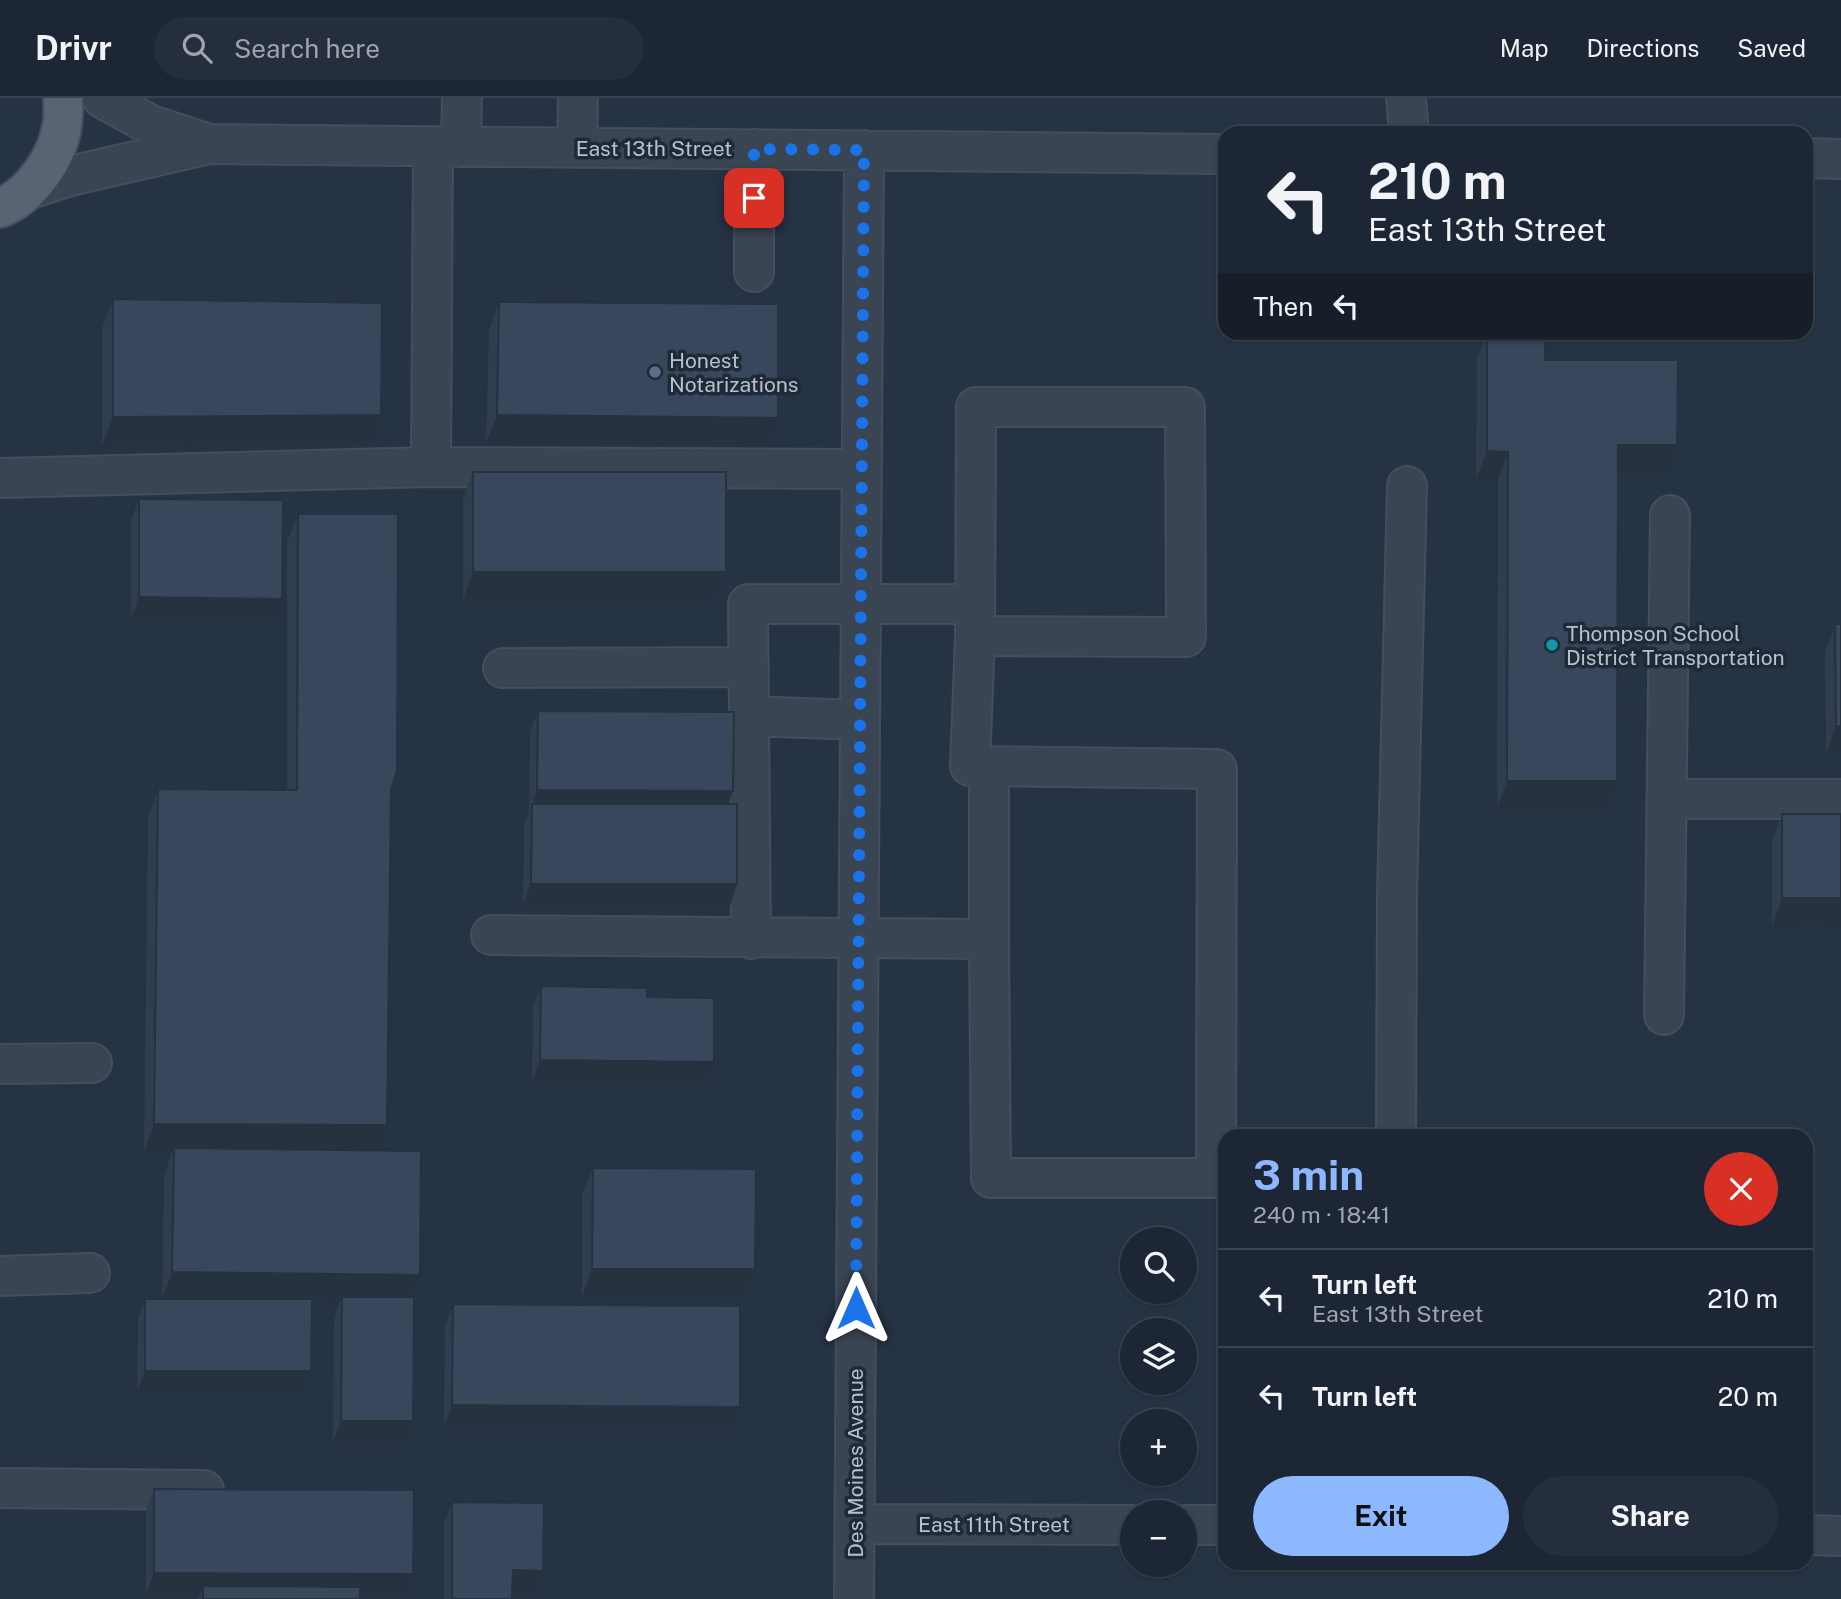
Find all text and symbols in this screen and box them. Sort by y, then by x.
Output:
search box [154,17,644,80]
text: Drivr [35,29,112,67]
icon: search [178,29,216,67]
text: Search here [234,33,380,64]
text: Map [1500,34,1549,62]
text: Directions [1587,34,1699,62]
text: Saved [1737,34,1806,62]
street label: East 13th Street [576,136,732,161]
text: 210 m [1368,152,1507,210]
icon: left [1253,154,1344,245]
pin [724,168,784,228]
icon: arrive [735,179,773,217]
text: East 13th Street [1368,211,1607,248]
icon: left [1327,287,1365,325]
text: Then [1253,291,1313,322]
place label: Honest Notarizations [669,348,798,397]
marker: Honest Notarizations [647,364,663,380]
place label: Thompson School District Transportation [1566,621,1785,670]
marker: Thompson School District Transportation [1544,637,1560,653]
text: 3 min [1253,1150,1364,1199]
button: close [1704,1152,1778,1226]
text: 240 m · 18:41 [1253,1201,1390,1228]
map controls [1120,1227,1197,1577]
button: search [1120,1227,1197,1304]
text: Turn left [1312,1269,1417,1300]
position arrow [819,1271,893,1345]
icon: left [1253,1279,1291,1317]
text: 210 m [1707,1283,1778,1314]
text: East 13th Street [1312,1300,1483,1327]
button: layers [1120,1318,1197,1395]
street label: Des Moines Avenue [843,1368,868,1558]
icon: left [1253,1377,1291,1415]
text: Turn left [1312,1381,1417,1412]
text: 20 m [1718,1381,1778,1412]
button: + [1120,1409,1197,1486]
button: Exit [1253,1476,1509,1556]
button: Share [1523,1476,1778,1556]
button: − [1120,1500,1197,1577]
street label: East 11th Street [918,1512,1070,1537]

